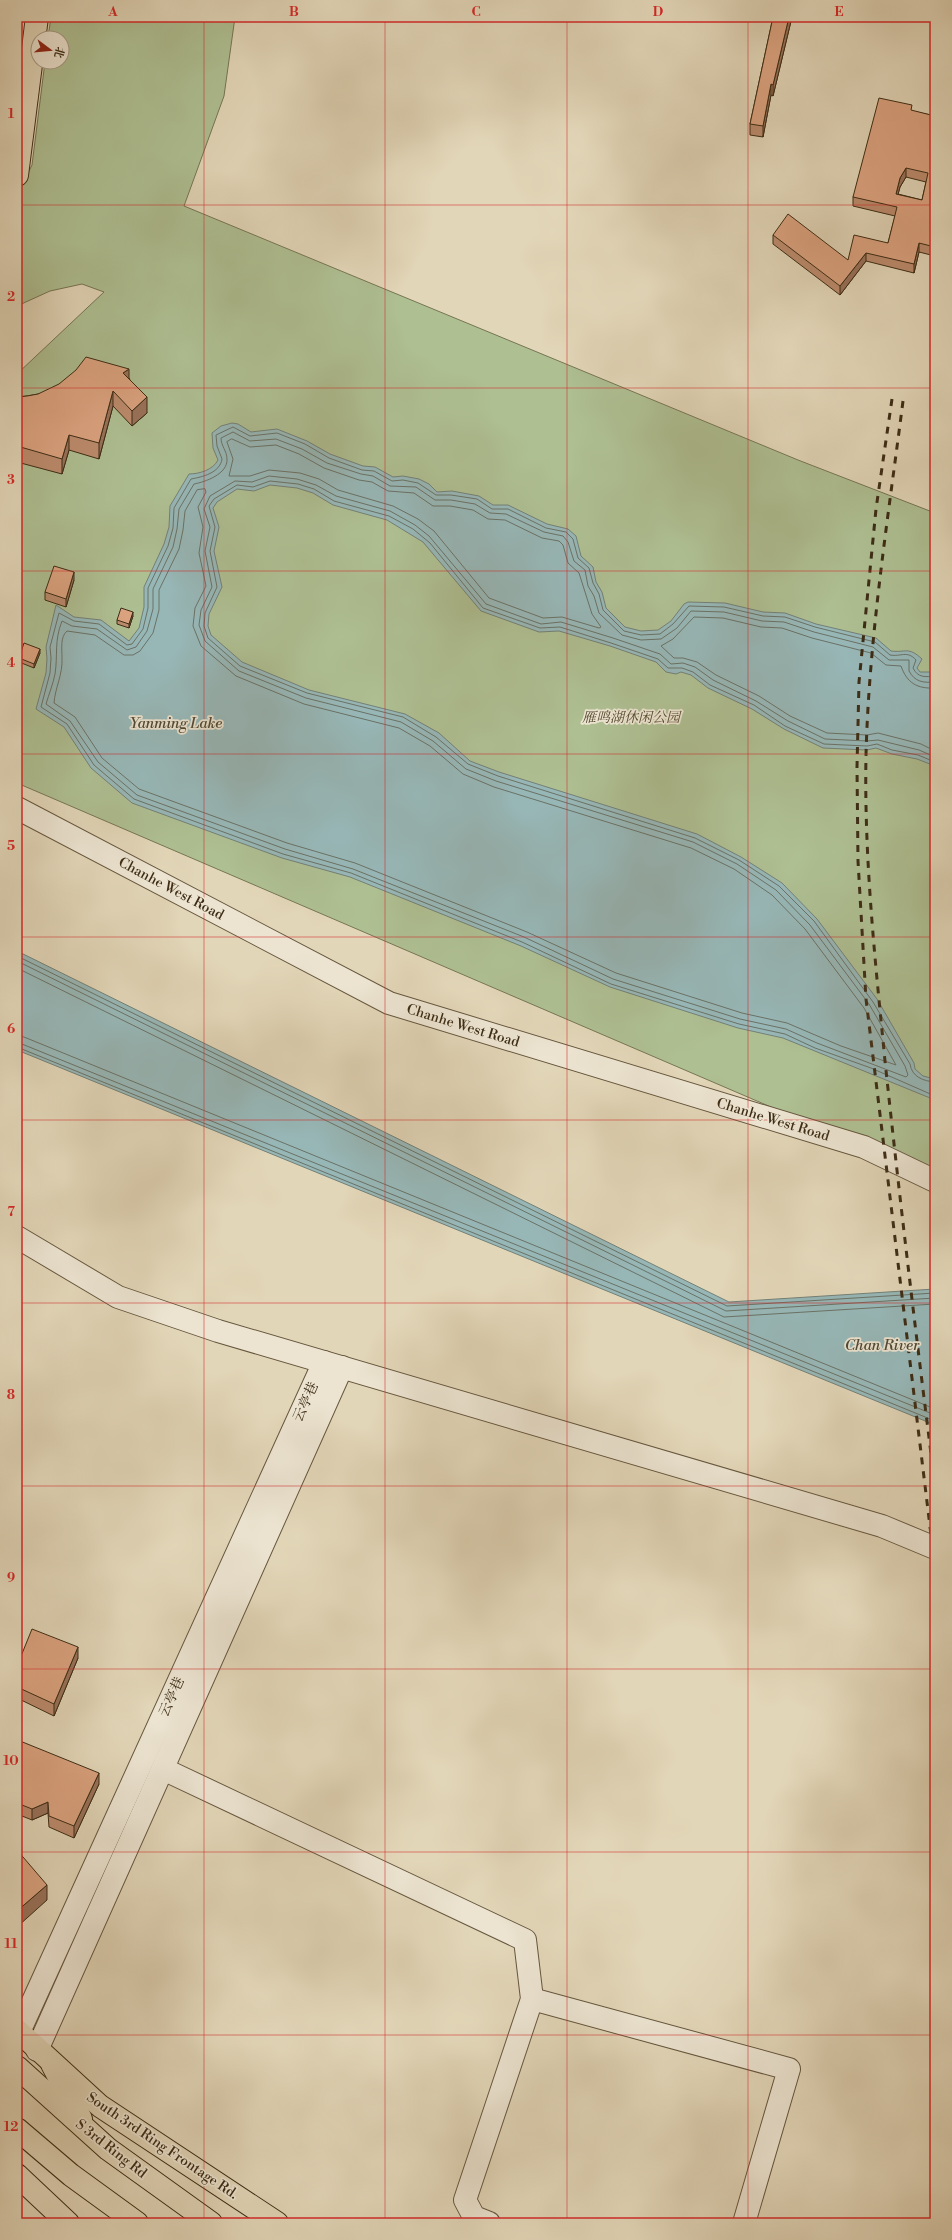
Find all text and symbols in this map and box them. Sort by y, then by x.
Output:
text: A [107,4,118,20]
text: B [289,4,299,20]
text: C [471,4,481,20]
text: D [653,4,663,20]
text: E [834,4,844,20]
north arrow [30,30,70,70]
text: 北 [50,45,67,60]
text: 1 [8,106,15,122]
text: 2 [7,289,15,305]
text: 3 [7,472,15,488]
text: 4 [7,655,16,671]
park label: 雁鸣湖休闲公园 [582,709,682,727]
water label: Yanming Lake [130,714,222,733]
text: 5 [7,838,15,854]
street label: Chanhe West Road [115,854,227,924]
street label: Chanhe West Road [404,1000,522,1052]
text: 6 [7,1021,15,1037]
street label: Chanhe West Road [714,1094,832,1146]
text: 7 [7,1204,15,1220]
water label: Chan River [845,1336,920,1355]
street label: 云亭巷 [289,1379,323,1425]
text: 8 [7,1387,15,1403]
text: 9 [7,1570,15,1586]
street label: 云亭巷 [155,1674,189,1720]
text: 10 [3,1753,19,1769]
text: 11 [5,1936,18,1952]
street label: South 3rd Ring Frontage Rd. [83,2089,241,2203]
street label: S 3rd Ring Rd [72,2115,150,2183]
text: 12 [4,2119,18,2135]

